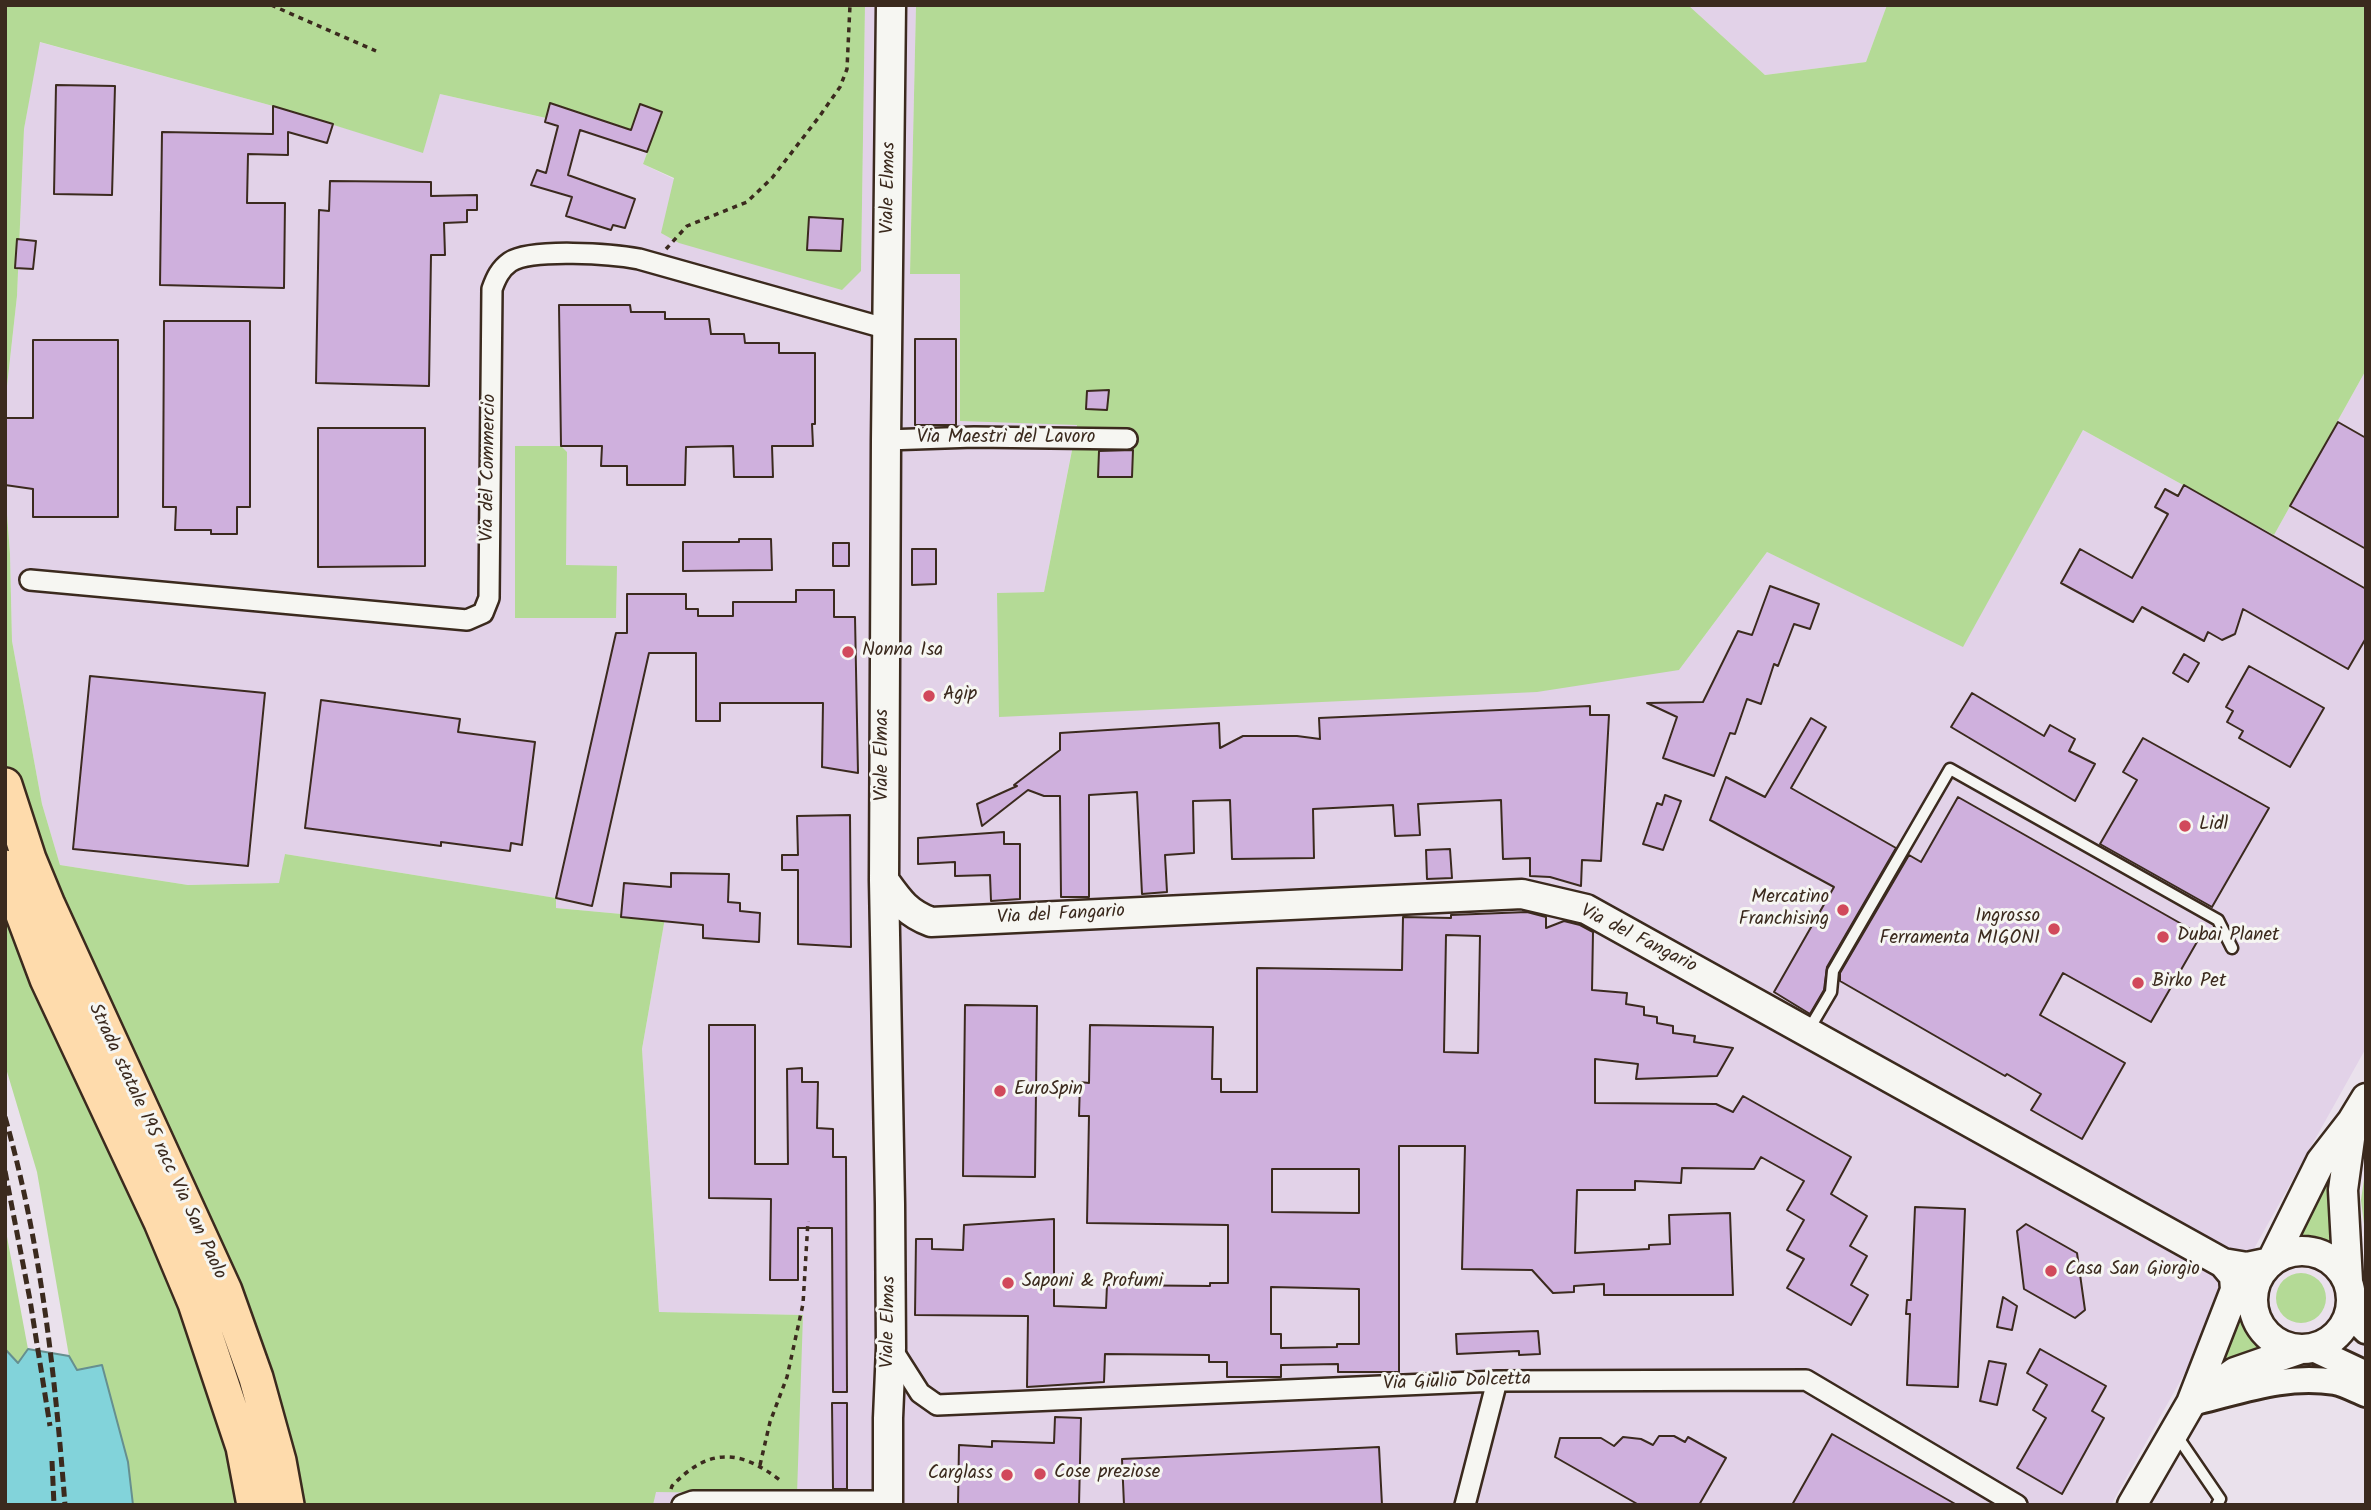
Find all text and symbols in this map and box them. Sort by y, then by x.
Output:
street label: Viale Elmas [878,142,902,234]
street label: Via del Commercio [477,394,503,542]
street label: Via Maestri del Lavoro [917,428,1095,450]
place label: Nonna Isa [862,641,943,663]
marker: Nonna Isa [840,644,856,660]
place label: Agip [943,685,977,707]
marker: Agip [921,688,937,704]
street label: Viale Elmas [873,709,895,801]
place label: Lidl [2199,815,2228,837]
marker: Lidl [2177,818,2193,834]
place label: Mercatino Franchising [1739,888,1829,932]
street label: Via del Fangario [997,901,1125,931]
street label: Via del Fangario [1576,901,1700,979]
marker: Mercatino Franchising [1835,902,1851,918]
place label: Ingrosso Ferramenta MIGONI [1879,907,2040,951]
marker: Ingrosso Ferramenta MIGONI [2046,921,2062,937]
place label: Dubai Planet [2177,926,2279,948]
marker: Dubai Planet [2155,929,2171,945]
place label: Birko Pet [2152,972,2226,994]
marker: Birko Pet [2130,975,2146,991]
street label: Strada statale 195 racc Via San Paolo [82,1000,230,1284]
place label: EuroSpin [1014,1080,1083,1102]
marker: EuroSpin [992,1083,1008,1099]
place label: Casa San Giorgio [2065,1260,2200,1282]
marker: Casa San Giorgio [2043,1263,2059,1279]
place label: Saponi & Profumi [1022,1272,1163,1294]
marker: Saponi & Profumi [1000,1275,1016,1291]
street label: Viale Elmas [878,1276,902,1368]
street label: Via Giulio Dolcetta [1383,1369,1531,1397]
place label: Cose preziose [1054,1463,1160,1485]
place label: Carglass [928,1464,993,1486]
marker: Cose preziose [1032,1466,1048,1482]
marker: Carglass [999,1467,1015,1483]

